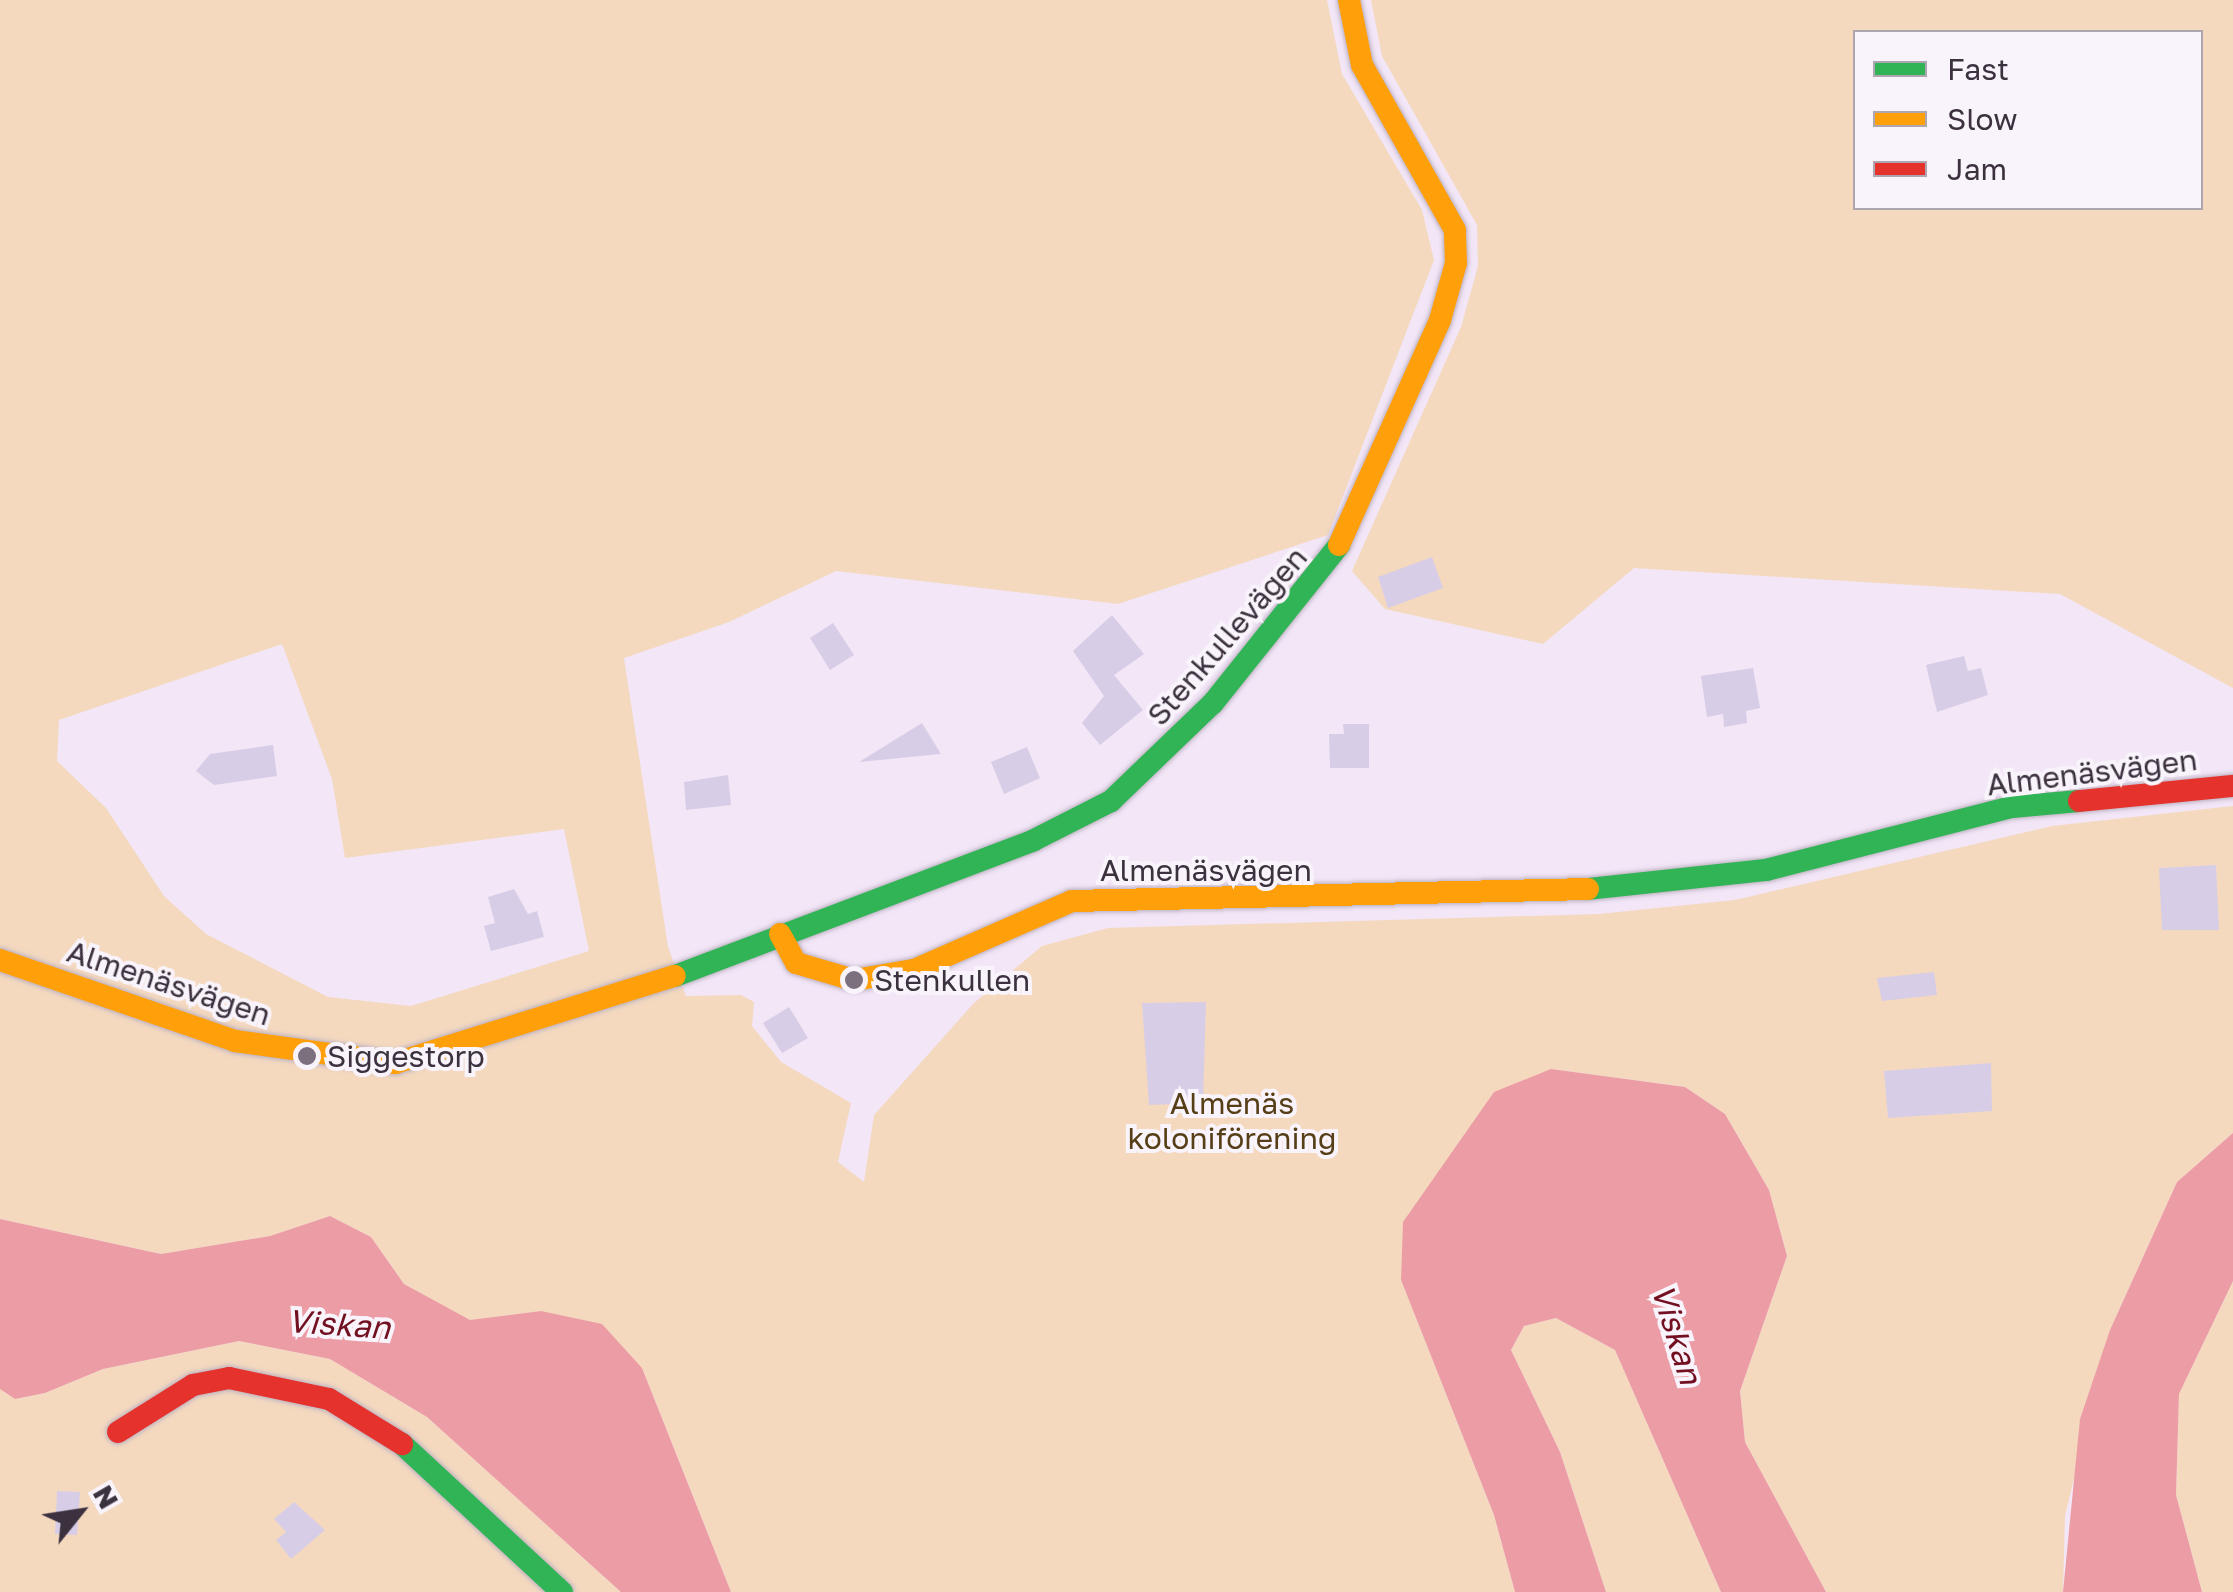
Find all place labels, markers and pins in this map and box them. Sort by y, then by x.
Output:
place label: Stenkullen [874,962,1030,998]
marker: Stenkullen [843,969,865,991]
place label: Siggestorp [327,1038,485,1074]
marker: Siggestorp [296,1045,318,1067]

